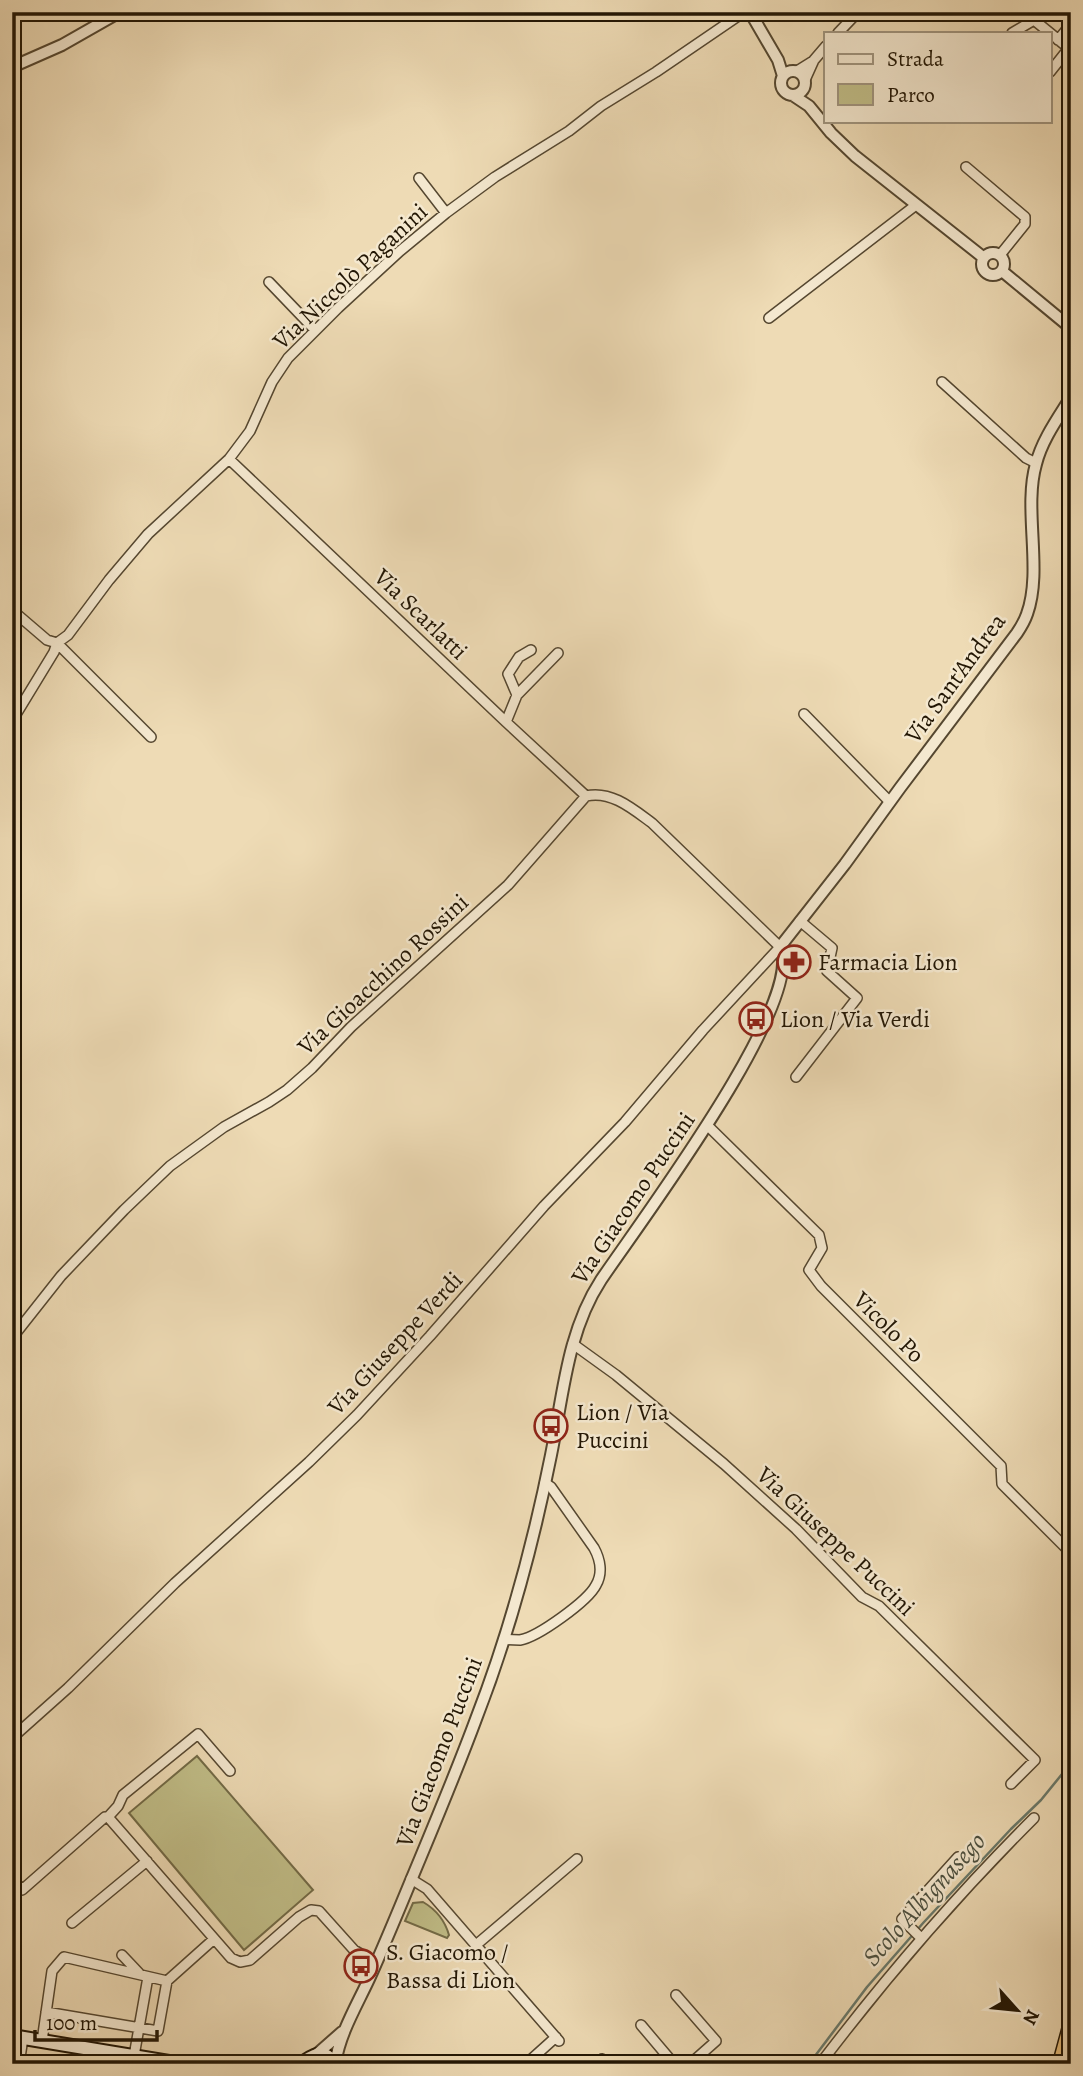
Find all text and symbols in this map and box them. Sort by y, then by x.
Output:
legend [824,32,1052,122]
text: Strada [887,45,944,73]
text: Parco [887,81,935,109]
street label: Via Niccolò Paganini [265,196,434,357]
street label: Via Scarlatti [367,561,475,667]
street label: Via Sant'Andrea [896,606,1013,750]
street label: Via Gioacchino Rossini [290,886,476,1062]
pharmacy icon: Farmacia Lion [775,943,813,981]
place label: Farmacia Lion [818,946,958,978]
bus stop icon: Lion / Via Verdi [737,1000,775,1038]
place label: Lion / Via Verdi [780,1003,930,1035]
street label: Via Giacomo Puccini [563,1106,703,1291]
street label: Via Giuseppe Verdi [319,1264,470,1422]
street label: Vicolo Po [846,1284,932,1370]
place label: Lion / Via Puccini [576,1396,670,1456]
bus stop icon: Lion / Via Puccini [532,1407,570,1445]
street label: Via Giuseppe Puccini [749,1458,922,1623]
street label: Via Giacomo Puccini [388,1652,490,1853]
water label: Scolo Albignasego [855,1825,993,1973]
place label: S. Giacomo / Bassa di Lion [386,1936,515,1996]
bus stop icon: S. Giacomo / Bassa di Lion [342,1947,380,1985]
north arrow [982,1974,1052,2044]
scale bar [35,1999,158,2043]
text: N [1016,2005,1046,2029]
text: 100 m [46,2009,97,2037]

